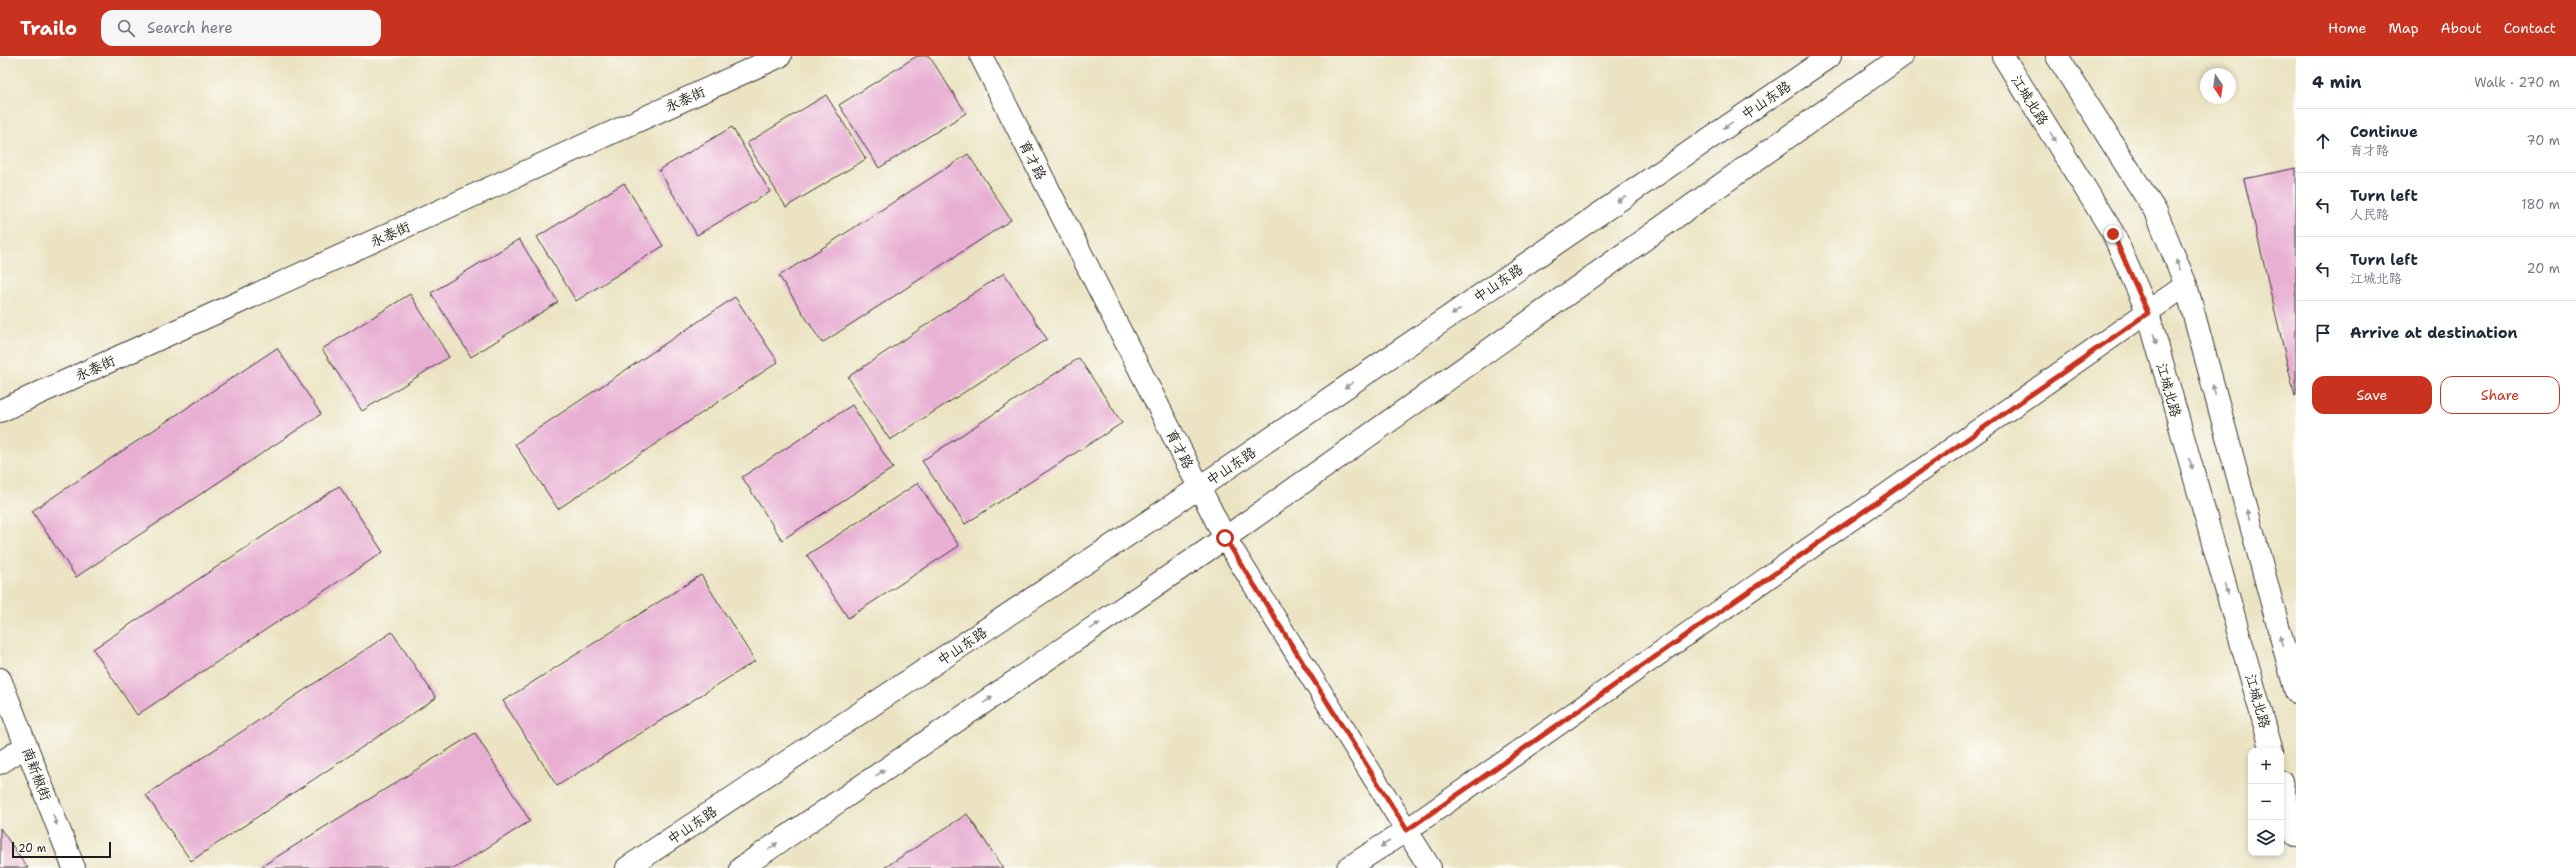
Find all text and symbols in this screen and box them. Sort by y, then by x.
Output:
search box [101,10,381,46]
text: Trailo [20,16,77,41]
icon: search [115,17,137,39]
text: Search here [147,18,233,38]
text: Home [2328,19,2367,37]
text: Map [2389,19,2419,37]
text: About [2441,19,2482,37]
text: Contact [2504,19,2556,37]
north arrow [2200,68,2236,104]
street label: 江城北路 [2008,71,2052,129]
text: 4 min [2312,71,2362,93]
text: Walk · 270 m [2474,74,2560,91]
street label: 中山东路 [1738,77,1794,123]
street label: 永泰街 [662,82,708,116]
one-way arrow [1722,122,1734,129]
text: Continue [2350,122,2418,142]
icon: ahead [2312,130,2334,152]
one-way arrow [2049,132,2057,142]
text: 70 m [2526,132,2560,149]
street label: 育才路 [1015,137,1051,183]
text: 育才路 [2350,142,2389,159]
text: Turn left [2350,186,2418,206]
icon: left [2312,194,2334,216]
one-way arrow [1616,195,1626,203]
text: 180 m [2521,196,2560,213]
text: 人民路 [2350,206,2389,223]
street label: 永泰街 [367,217,413,251]
route end [2104,225,2122,243]
text: Turn left [2350,250,2418,270]
one-way arrow [2174,258,2180,270]
icon: left [2312,258,2334,280]
street label: 中山东路 [1470,260,1526,306]
text: 20 m [2527,260,2560,277]
text: 江城北路 [2350,270,2402,287]
one-way arrow [1451,308,1461,316]
icon: arrive [2312,322,2334,344]
text: Arrive at destination [2350,323,2518,343]
one-way arrow [2152,333,2158,345]
street label: 永泰街 [72,351,118,385]
street label: 江城北路 [2153,361,2185,419]
button: Save [2312,376,2432,414]
button: Share [2440,376,2560,414]
one-way arrow [1343,381,1354,389]
one-way arrow [2211,383,2217,395]
street label: 育才路 [1162,426,1198,472]
street label: 中山东路 [1203,443,1259,489]
one-way arrow [2188,458,2194,471]
one-way arrow [2245,509,2251,521]
route start [1216,529,1234,547]
one-way arrow [2223,584,2229,596]
one-way arrow [1090,622,1100,630]
street label: 中山东路 [934,623,990,669]
one-way arrow [2279,634,2285,646]
street label: 江城北路 [2242,672,2274,730]
one-way arrow [983,696,993,704]
street label: 南新椒街 [19,745,55,803]
map controls [2248,748,2284,856]
button: + [2248,748,2284,784]
one-way arrow [875,769,886,777]
button: − [2248,784,2284,820]
street label: 中山东路 [664,802,720,848]
one-way arrow [52,814,58,826]
button: layers [2248,820,2284,856]
scale bar [12,840,111,859]
one-way arrow [1380,840,1390,848]
text: 20 m [18,841,46,856]
one-way arrow [768,842,778,850]

